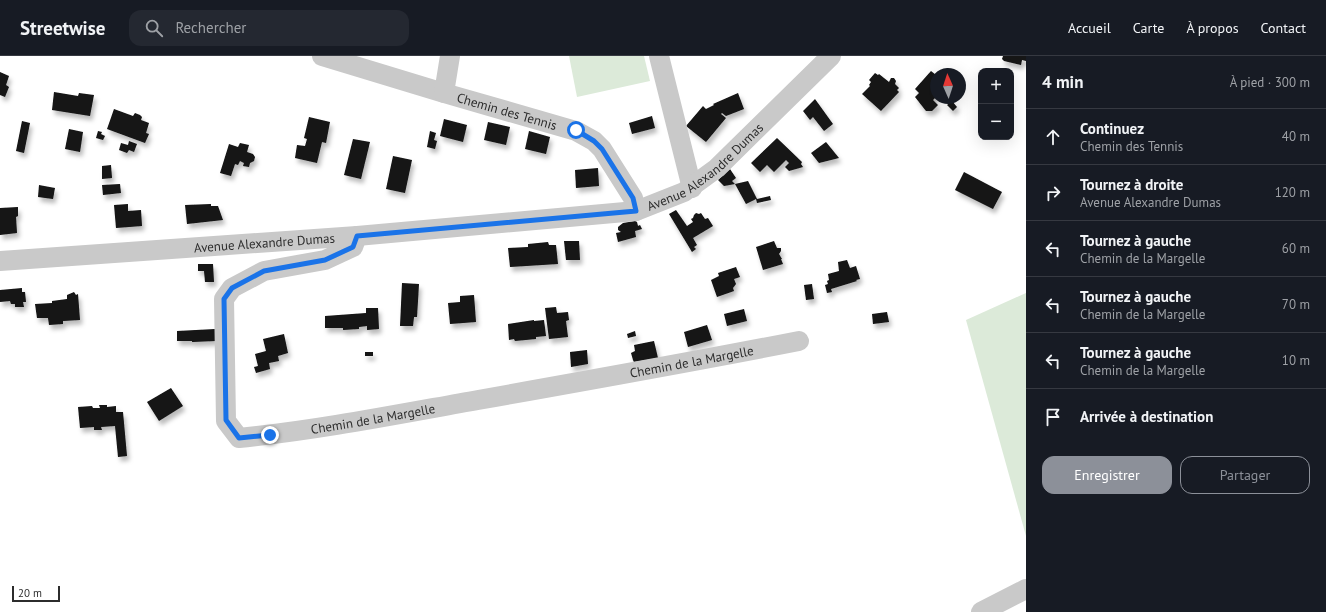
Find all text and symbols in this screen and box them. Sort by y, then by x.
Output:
search box [129,10,409,46]
text: Streetwise [20,16,105,40]
icon: search [143,17,165,39]
text: Rechercher [175,18,246,37]
text: Accueil [1068,19,1111,37]
text: Carte [1133,19,1164,37]
text: À propos [1186,19,1239,37]
text: Contact [1261,19,1306,37]
north arrow [930,68,966,104]
map controls [978,68,1014,140]
button: + [978,68,1014,104]
text: 4 min [1042,71,1083,93]
text: À pied · 300 m [1230,74,1310,91]
street label: Chemin des Tennis [455,89,559,134]
button: − [978,104,1014,140]
street label: Avenue Alexandre Dumas [645,119,767,215]
text: Continuez [1080,119,1144,138]
route start [567,121,585,139]
icon: ahead [1042,126,1064,148]
text: 40 m [1282,128,1310,145]
text: Chemin des Tennis [1080,138,1183,155]
text: Tournez à droite [1080,175,1183,194]
icon: right [1042,182,1064,204]
text: 120 m [1275,184,1310,201]
text: Avenue Alexandre Dumas [1080,194,1221,211]
street label: Avenue Alexandre Dumas [193,230,335,256]
text: Tournez à gauche [1080,231,1191,250]
icon: left [1042,238,1064,260]
text: 60 m [1282,240,1310,257]
text: Chemin de la Margelle [1080,250,1205,267]
text: Tournez à gauche [1080,287,1191,306]
icon: left [1042,294,1064,316]
text: 70 m [1282,296,1310,313]
text: Chemin de la Margelle [1080,306,1205,323]
street label: Chemin de la Margelle [628,342,755,382]
text: Tournez à gauche [1080,343,1191,362]
icon: left [1042,350,1064,372]
text: 10 m [1282,352,1310,369]
text: Chemin de la Margelle [1080,362,1205,379]
street label: Chemin de la Margelle [310,400,436,438]
icon: arrive [1042,406,1064,428]
text: Arrivée à destination [1080,407,1213,426]
route end [261,426,279,444]
button: Enregistrer [1042,456,1172,494]
button: Partager [1180,456,1310,494]
scale bar [12,584,60,603]
text: 20 m [18,586,42,600]

